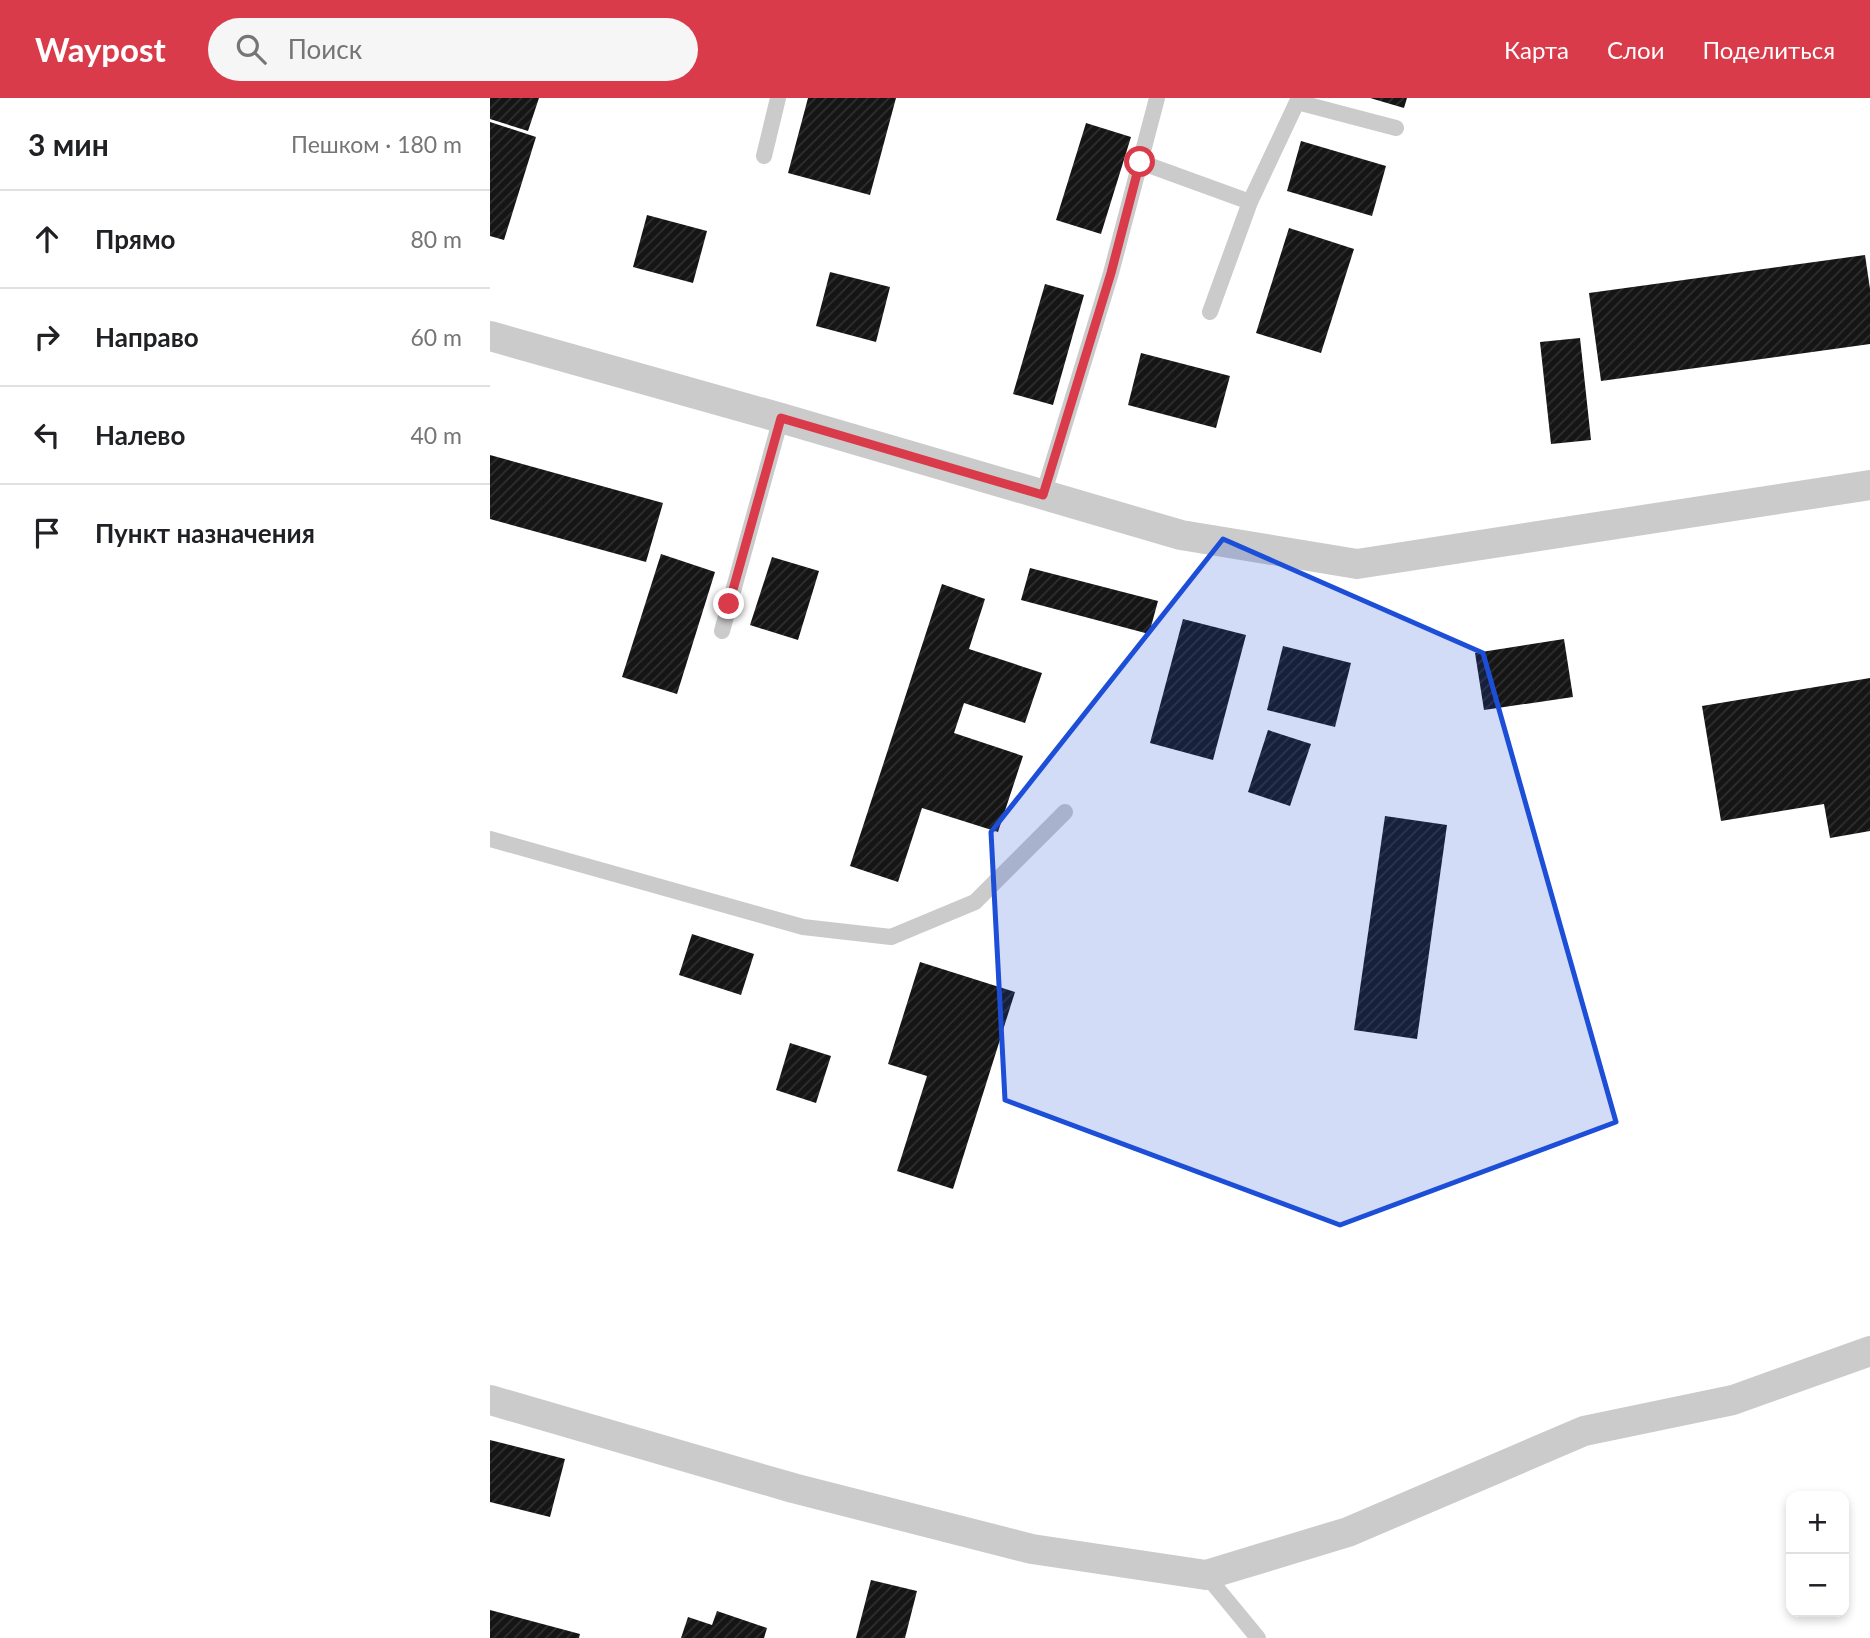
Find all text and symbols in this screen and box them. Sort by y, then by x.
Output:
search box [208,18,698,81]
text: Waypost [35,29,166,69]
icon: search [232,30,270,68]
text: Поиск [288,33,362,65]
text: Карта [1504,35,1569,64]
text: Слои [1607,35,1664,64]
text: Поделиться [1702,35,1835,64]
text: 3 мин [28,126,109,162]
text: Пешком · 180 m [291,130,462,158]
route start [1124,146,1155,177]
icon: ahead [28,220,66,258]
text: Прямо [95,223,176,255]
text: 80 m [411,225,462,253]
icon: right [28,318,66,356]
text: Направо [95,321,199,353]
text: 60 m [411,323,462,351]
icon: left [28,416,66,454]
text: Налево [95,419,185,451]
text: 40 m [411,421,462,449]
icon: arrive [28,514,66,552]
text: Пункт назначения [95,517,315,549]
route end [713,588,744,619]
map controls [1786,1491,1849,1617]
button: + [1786,1491,1849,1554]
button: − [1786,1554,1849,1617]

